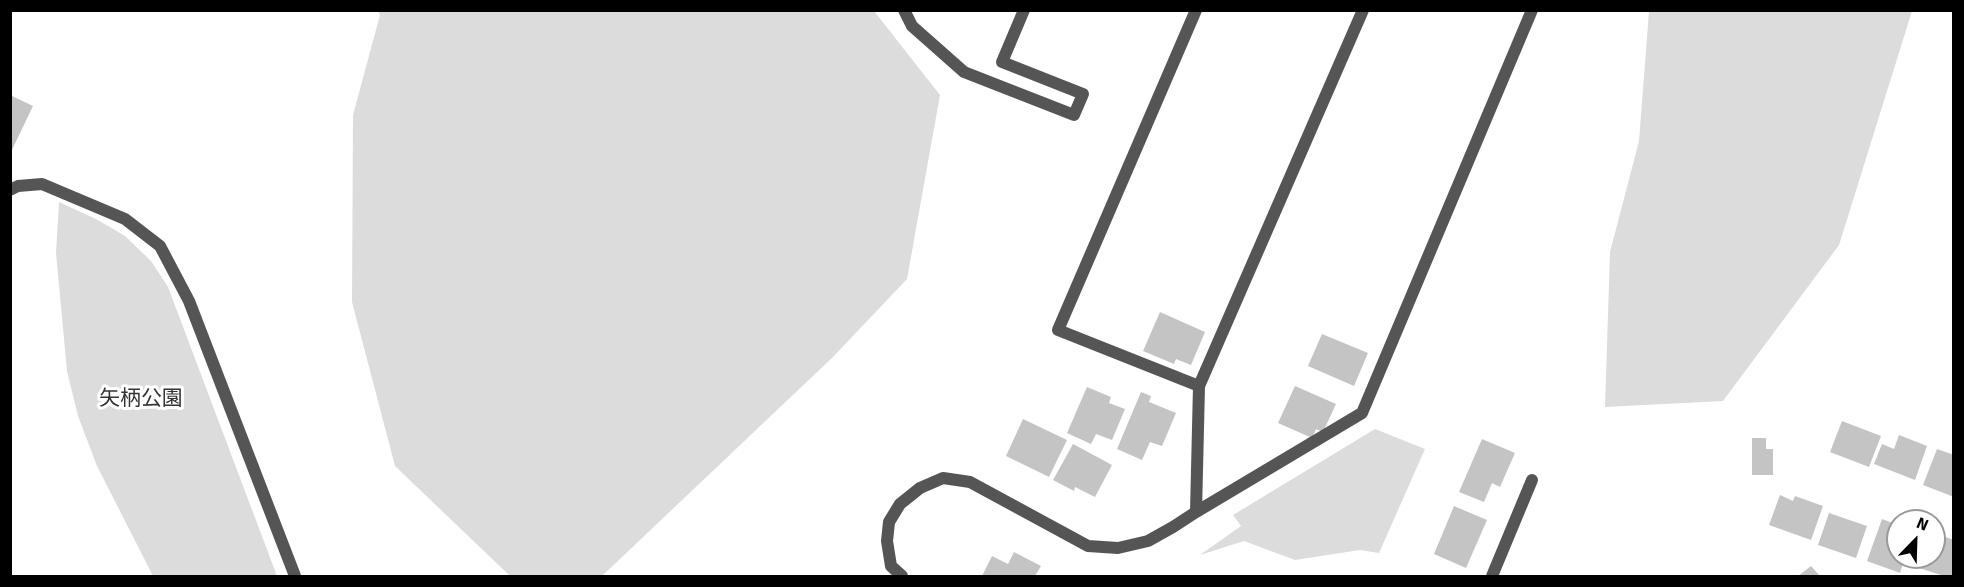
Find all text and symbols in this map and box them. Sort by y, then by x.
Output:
park label: 矢柄公園 [99,386,183,412]
north arrow [1886,509,1946,569]
text: N [1913,513,1931,536]

